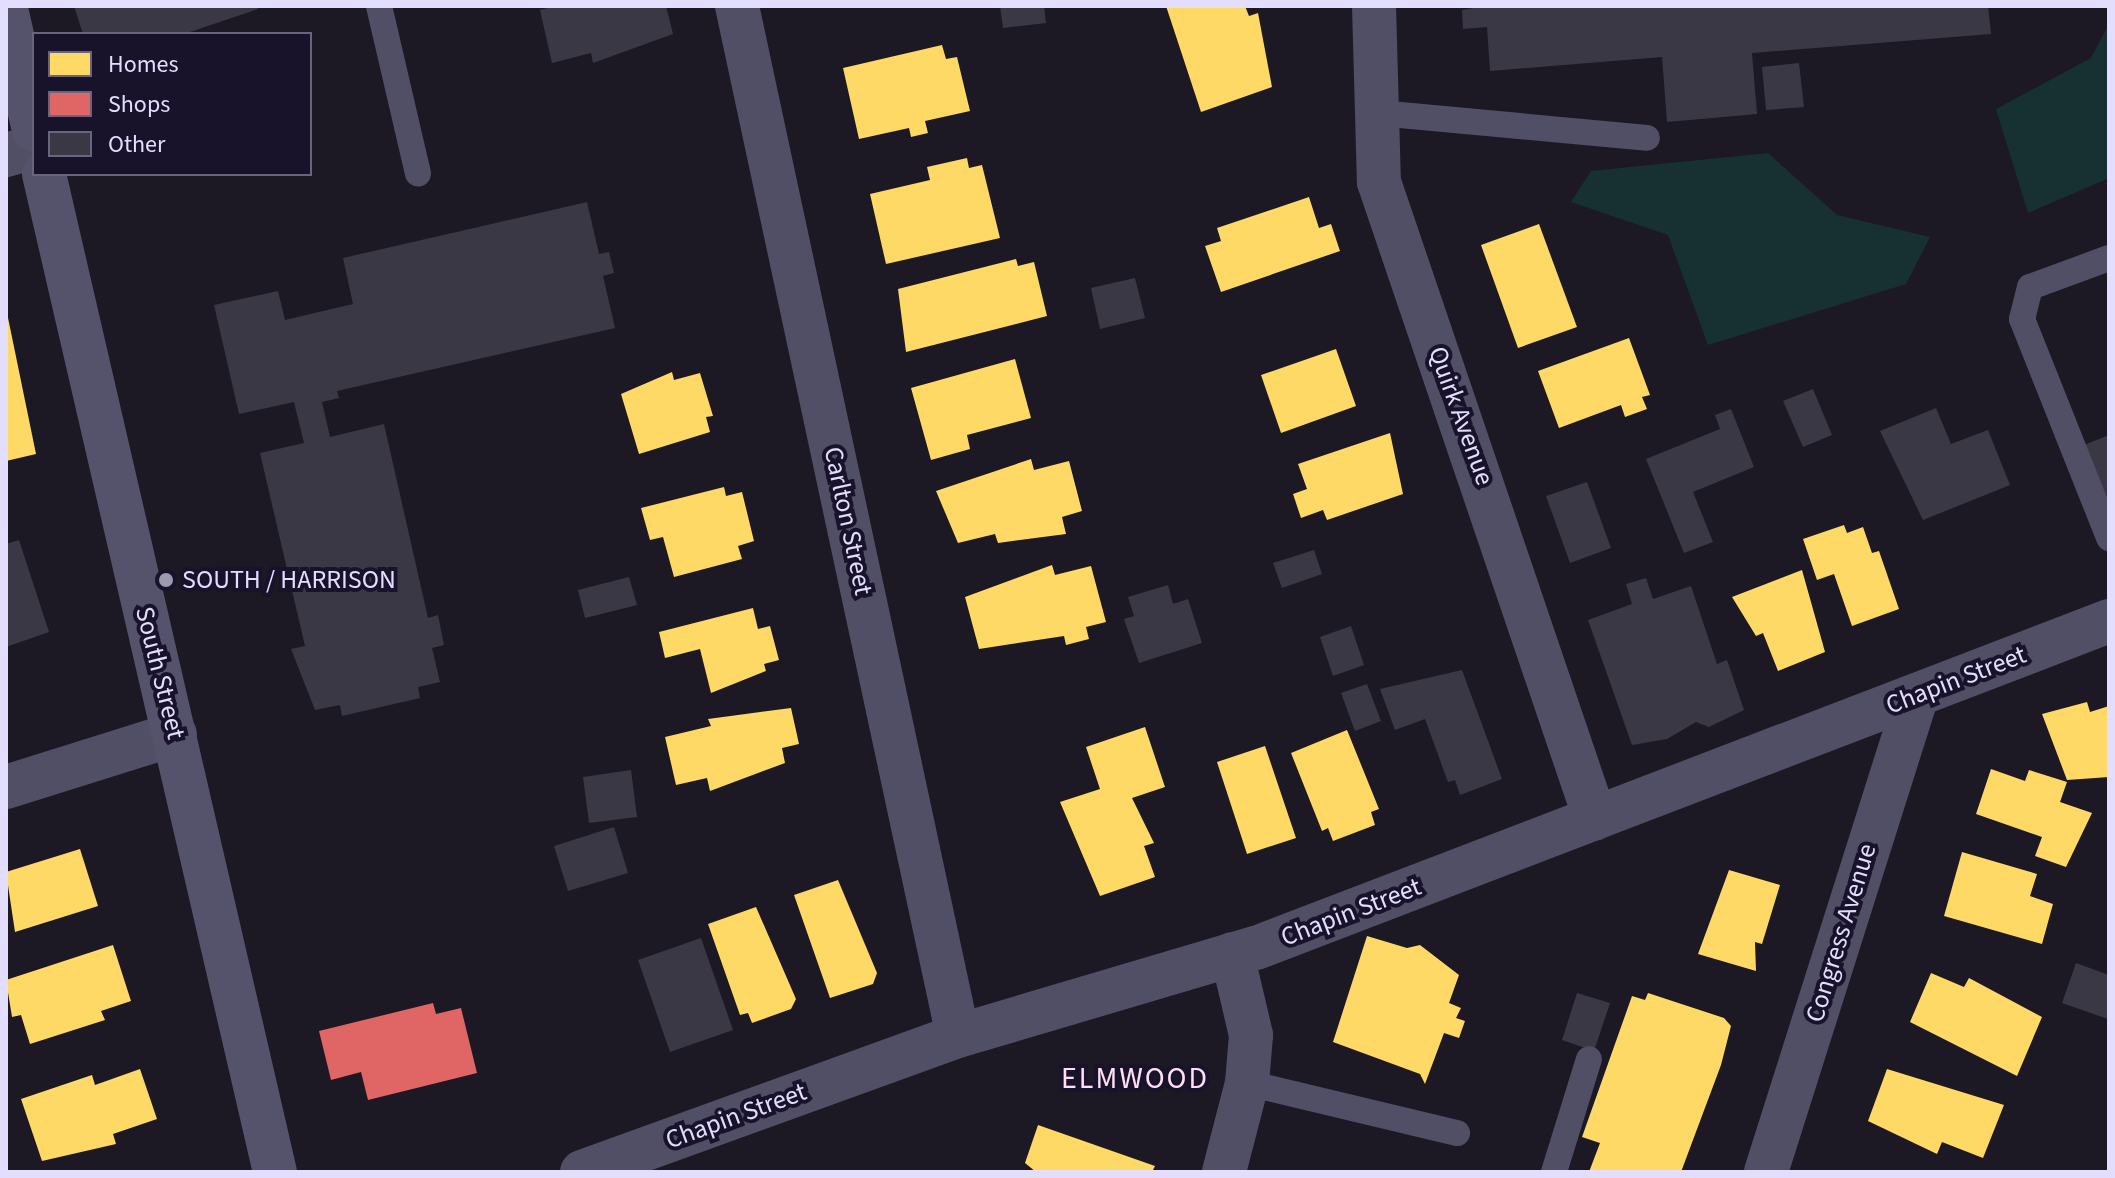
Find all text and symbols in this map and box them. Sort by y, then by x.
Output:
legend [32,32,312,176]
text: Homes [108,47,179,82]
text: Shops [108,87,170,122]
text: Other [108,127,165,162]
street label: Quirk Avenue [1422,343,1500,489]
street label: Carlton Street [817,444,879,598]
place label: SOUTH / HARRISON [182,564,396,596]
marker: SOUTH / HARRISON [157,571,175,589]
street label: South Street [128,604,192,742]
street label: Chapin Street [1882,639,2030,721]
street label: Congress Avenue [1799,840,1883,1026]
street label: Chapin Street [1277,871,1425,953]
district label: ELMWOOD [1061,1061,1209,1097]
street label: Chapin Street [661,1076,811,1156]

